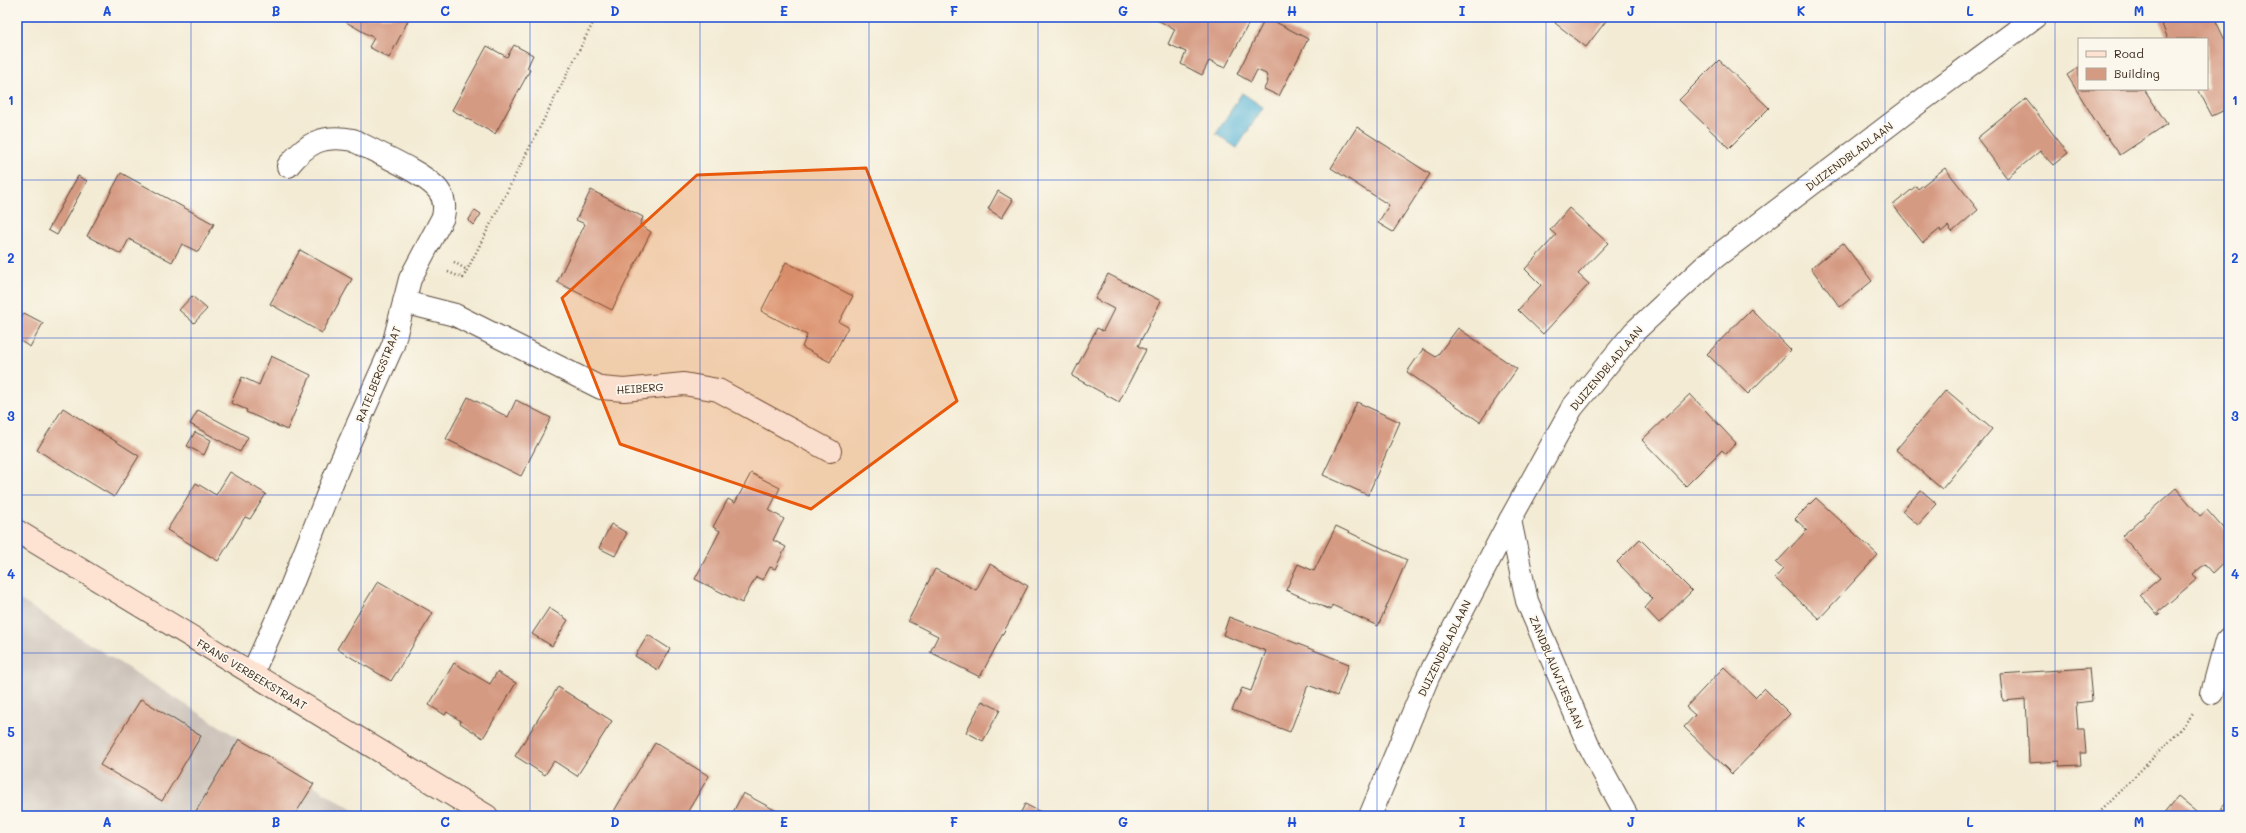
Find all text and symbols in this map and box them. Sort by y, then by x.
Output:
text: A [102,2,112,19]
text: B [272,2,281,19]
text: C [440,2,450,19]
text: D [610,2,620,19]
text: E [780,2,788,19]
text: F [950,2,958,19]
text: G [1118,2,1128,19]
text: H [1287,2,1297,19]
text: I [1459,2,1466,19]
text: J [1627,2,1635,19]
text: K [1797,2,1806,19]
text: L [1966,2,1974,19]
text: M [2134,2,2144,19]
legend [2078,38,2208,90]
text: Road [2114,45,2144,61]
text: Building [2114,65,2160,81]
text: 1 [8,91,14,108]
text: 1 [2232,91,2238,108]
street label: DUIZENDBLADLAAN [1802,118,1896,194]
text: 2 [7,249,15,266]
text: 2 [2231,249,2239,266]
street label: DUIZENDBLADLAAN [1566,323,1646,413]
street label: RATELBERGSTRAAT [352,324,404,424]
street label: HEIBERG [616,379,664,397]
text: 3 [7,407,15,424]
text: 3 [2231,407,2239,424]
text: 4 [7,565,15,582]
text: 4 [2231,565,2239,582]
street label: DUIZENDBLADLAAN [1414,597,1474,699]
street label: ZANDBLAUWTJESLAAN [1526,613,1588,731]
street label: FRANS VERBEEKSTRAAT [194,635,310,713]
text: 5 [7,723,15,740]
text: 5 [2231,723,2239,740]
text: A [102,813,112,830]
text: B [272,813,281,830]
text: C [440,813,450,830]
text: D [610,813,620,830]
text: E [780,813,788,830]
text: F [950,813,958,830]
text: G [1118,813,1128,830]
text: H [1287,813,1297,830]
text: I [1459,813,1466,830]
text: J [1627,813,1635,830]
text: K [1797,813,1806,830]
text: L [1966,813,1974,830]
text: M [2134,813,2144,830]

